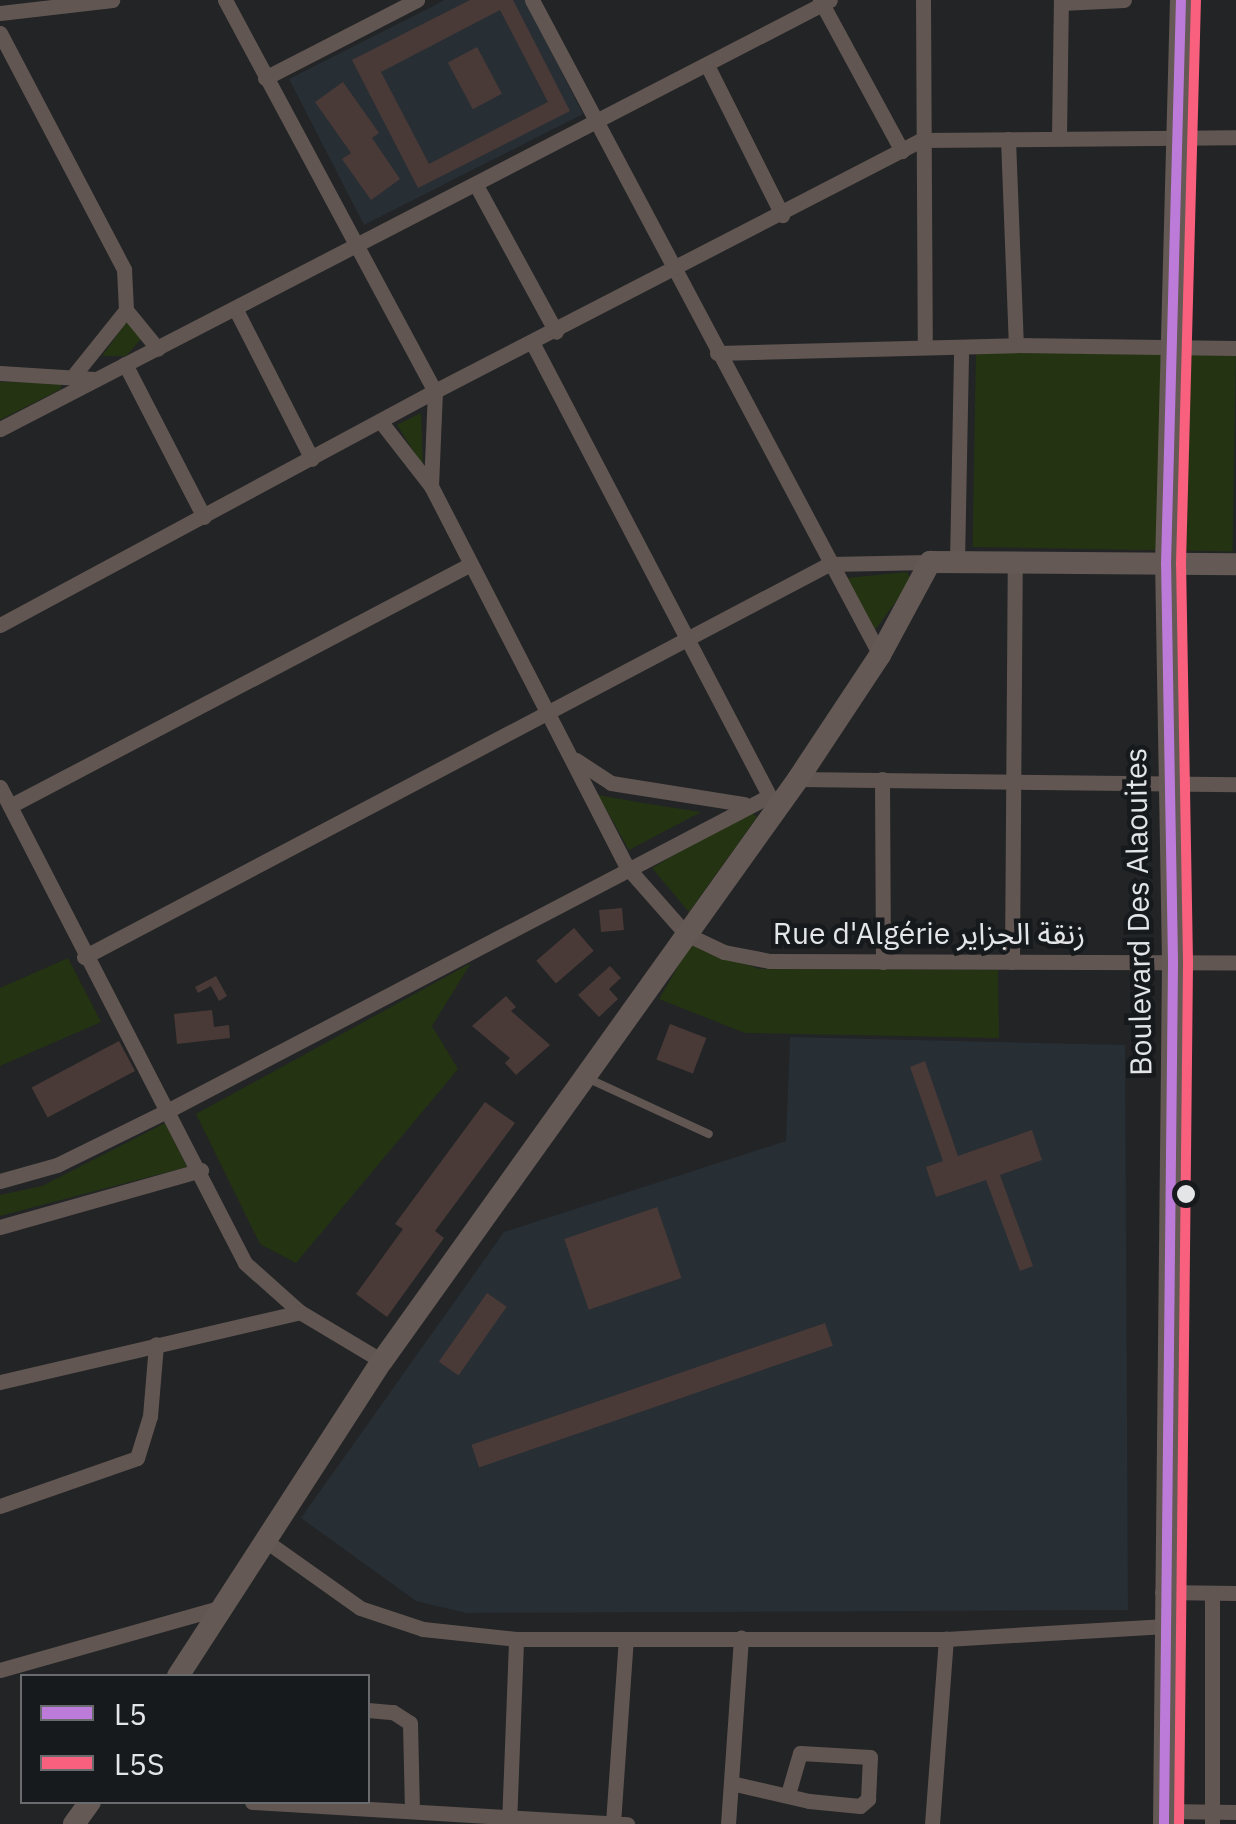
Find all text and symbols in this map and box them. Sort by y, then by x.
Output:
street label: Boulevard Des Alaouites [1117,748,1159,1076]
street label: Rue d'Algérie زنقة الجزاير [773,915,1085,951]
unlabelled marker [1176,1184,1196,1204]
legend [20,1674,370,1804]
text: L5 [114,1694,147,1733]
text: L5S [114,1744,164,1783]

